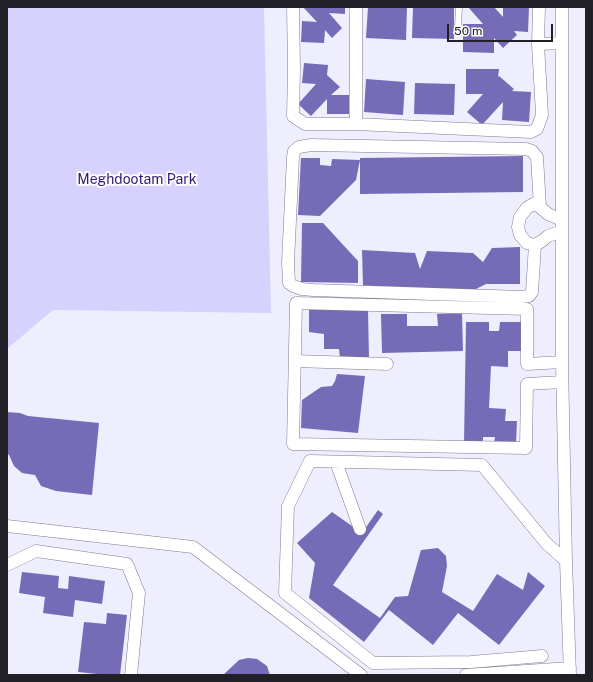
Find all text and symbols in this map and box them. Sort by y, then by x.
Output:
scale bar [449,16,555,42]
text: 50 m [454,24,482,38]
park label: Meghdootam Park [77,172,197,188]

